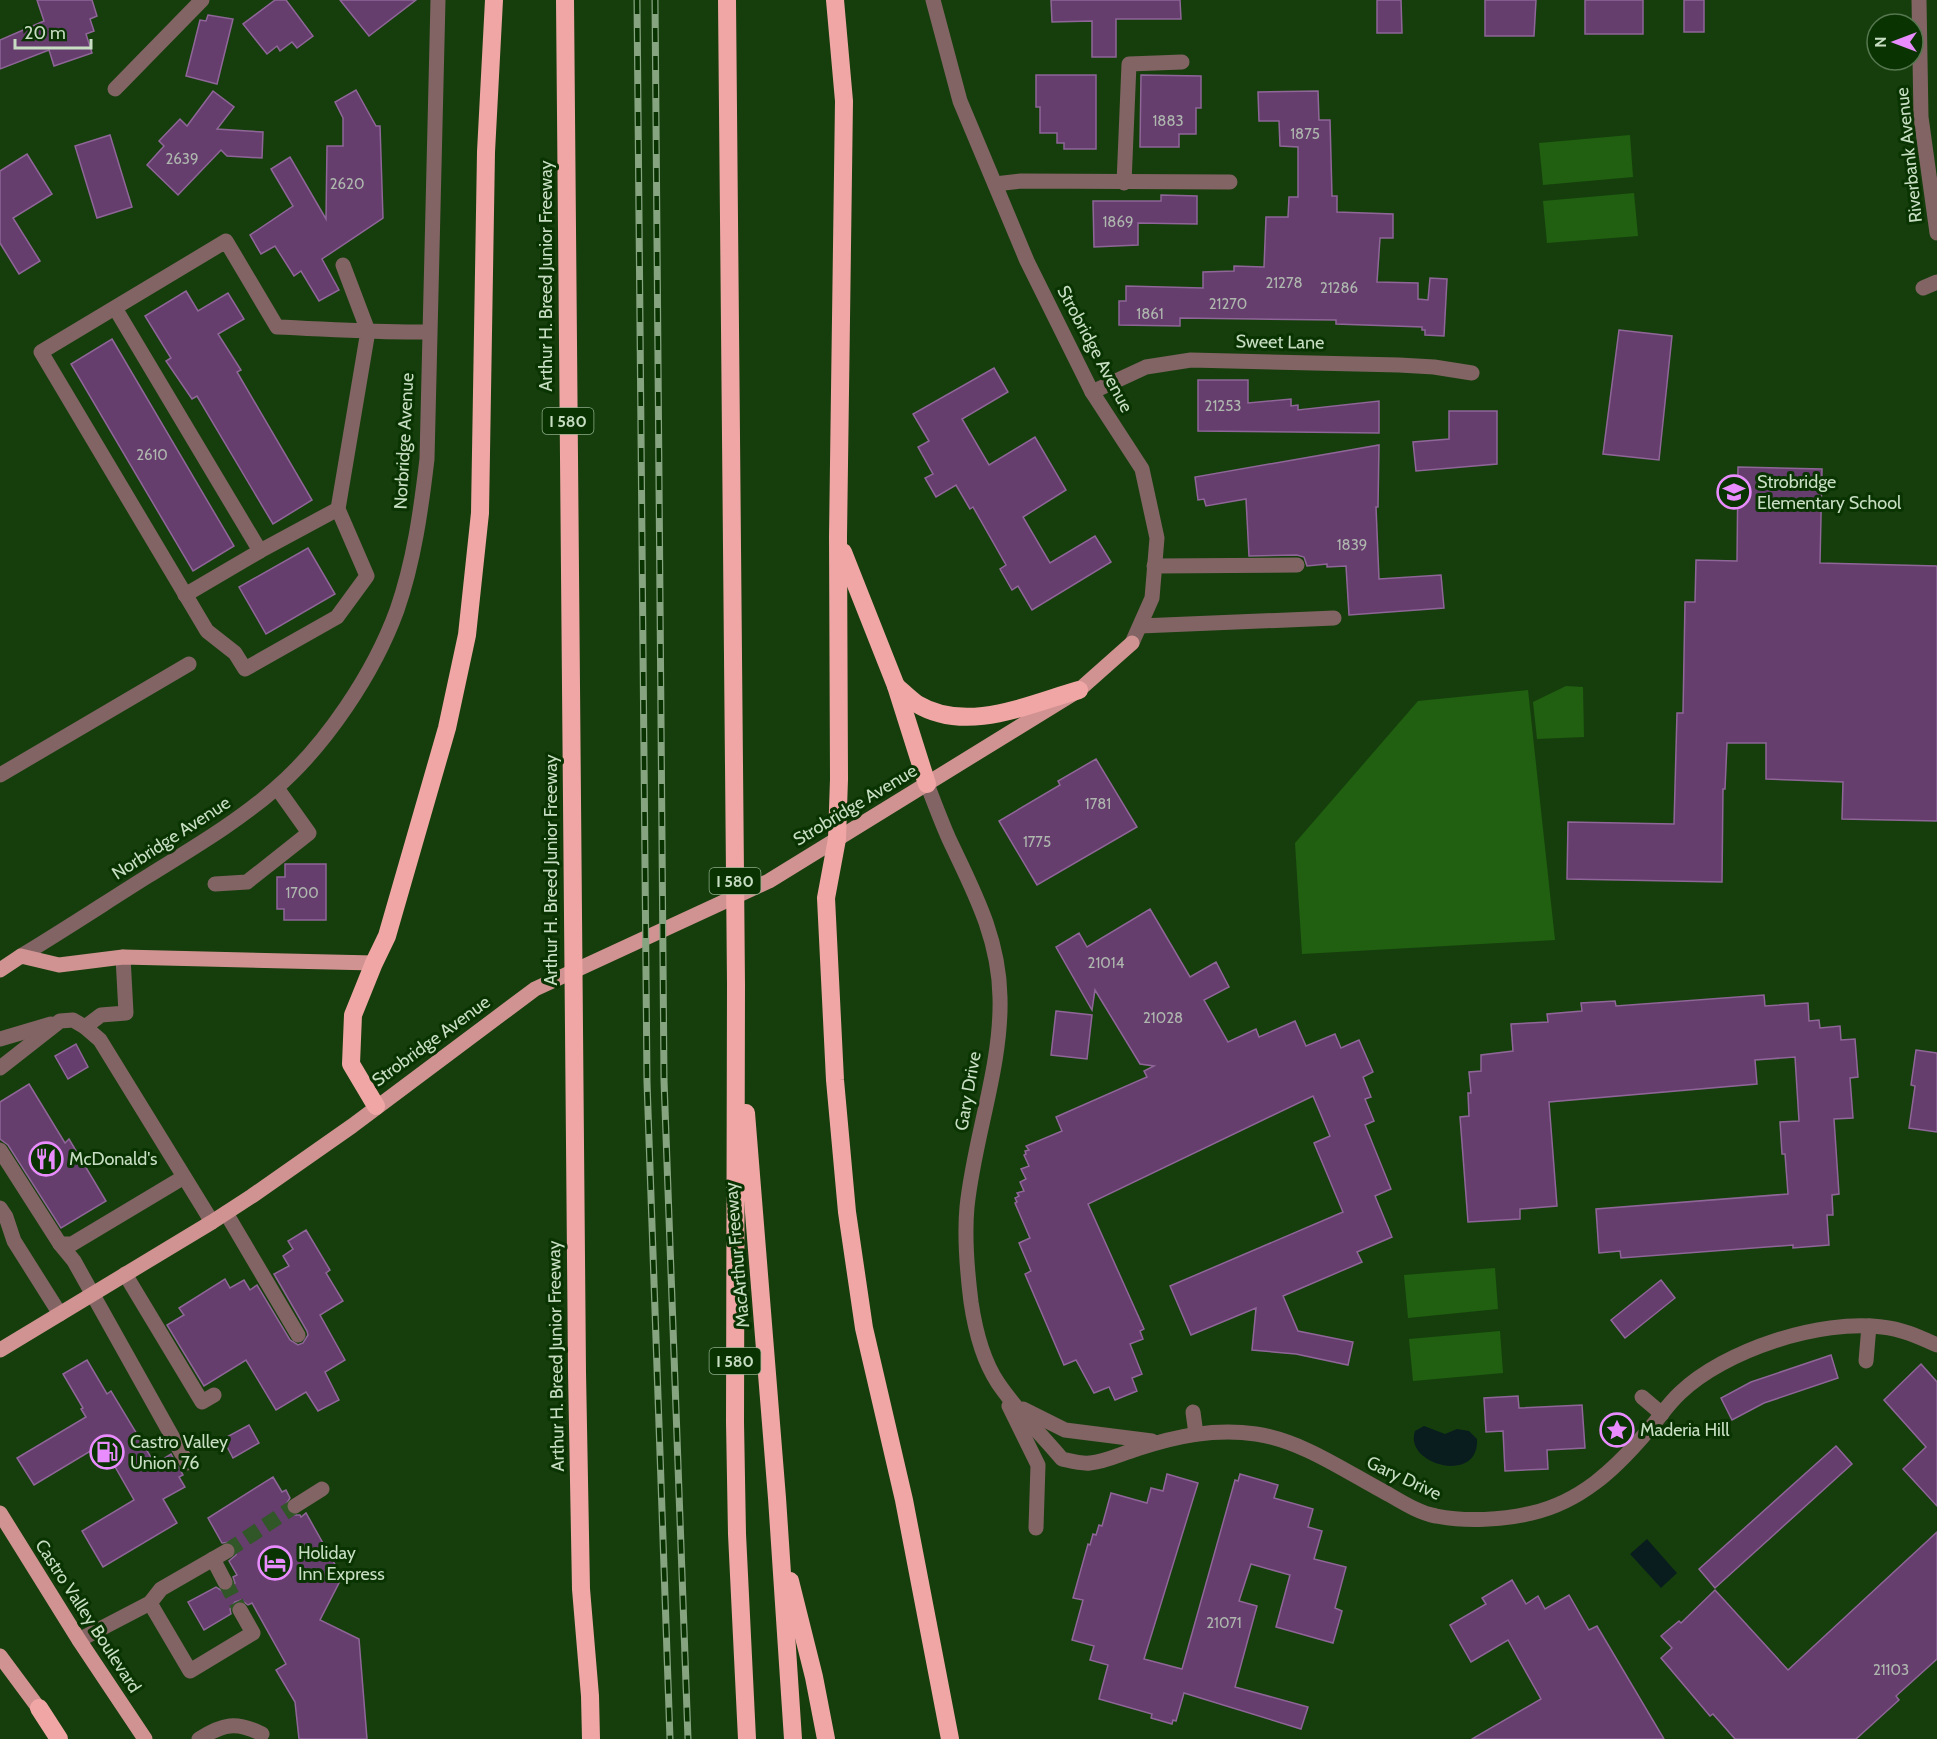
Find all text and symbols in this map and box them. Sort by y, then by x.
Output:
scale bar [15,12,92,50]
north arrow [1865,12,1925,72]
text: 20 m [24,22,66,44]
text: N [1871,36,1890,48]
street label: Riverbank Avenue [1891,86,1927,224]
house number: 1883 [1152,112,1184,130]
house number: 1875 [1290,125,1320,143]
house number: 2639 [165,150,199,168]
street label: Arthur H. Breed Junior Freeway [535,160,557,392]
house number: 2620 [330,175,364,193]
house number: 1869 [1102,213,1134,231]
house number: 21278 [1265,274,1303,292]
house number: 21286 [1320,279,1358,297]
street label: Strobridge Avenue [1052,282,1138,416]
house number: 21270 [1209,295,1247,313]
house number: 1861 [1136,305,1164,323]
street label: Sweet Lane [1235,330,1325,354]
street label: Norbridge Avenue [389,372,419,510]
house number: 21253 [1205,397,1241,415]
road number: I 580 [542,408,594,434]
house number: 2610 [136,446,168,464]
place label: Strobridge Elementary School [1757,471,1902,514]
school or university icon: Strobridge Elementary School [1716,474,1752,510]
house number: 1839 [1337,536,1367,554]
street label: Arthur H. Breed Junior Freeway [540,754,562,986]
street label: Strobridge Avenue [789,759,921,851]
street label: Norbridge Avenue [108,792,234,884]
house number: 1781 [1085,795,1111,813]
house number: 1775 [1023,833,1051,851]
road number: I 580 [710,868,760,894]
house number: 1700 [285,884,319,902]
house number: 21014 [1088,954,1125,972]
street label: Strobridge Avenue [368,991,494,1091]
house number: 21028 [1143,1009,1183,1027]
street label: Gary Drive [950,1050,986,1132]
restaurant icon: McDonald's [28,1141,64,1177]
place label: McDonald's [69,1148,157,1170]
street label: MacArthur Freeway [720,1181,754,1329]
street label: Arthur H. Breed Junior Freeway [543,1240,569,1472]
road number: I 580 [710,1348,760,1374]
place icon: Maderia Hill [1599,1412,1635,1448]
place label: Maderia Hill [1640,1419,1730,1441]
place label: Castro Valley Union 76 [130,1431,228,1474]
fuel station icon: Castro Valley Union 76 [89,1434,125,1470]
street label: Gary Drive [1363,1451,1445,1505]
street label: Castro Valley Boulevard [30,1535,146,1697]
place label: Holiday Inn Express [298,1542,385,1585]
hotel icon: Holiday Inn Express [257,1545,293,1581]
house number: 21071 [1206,1614,1242,1632]
house number: 21103 [1873,1661,1909,1679]

